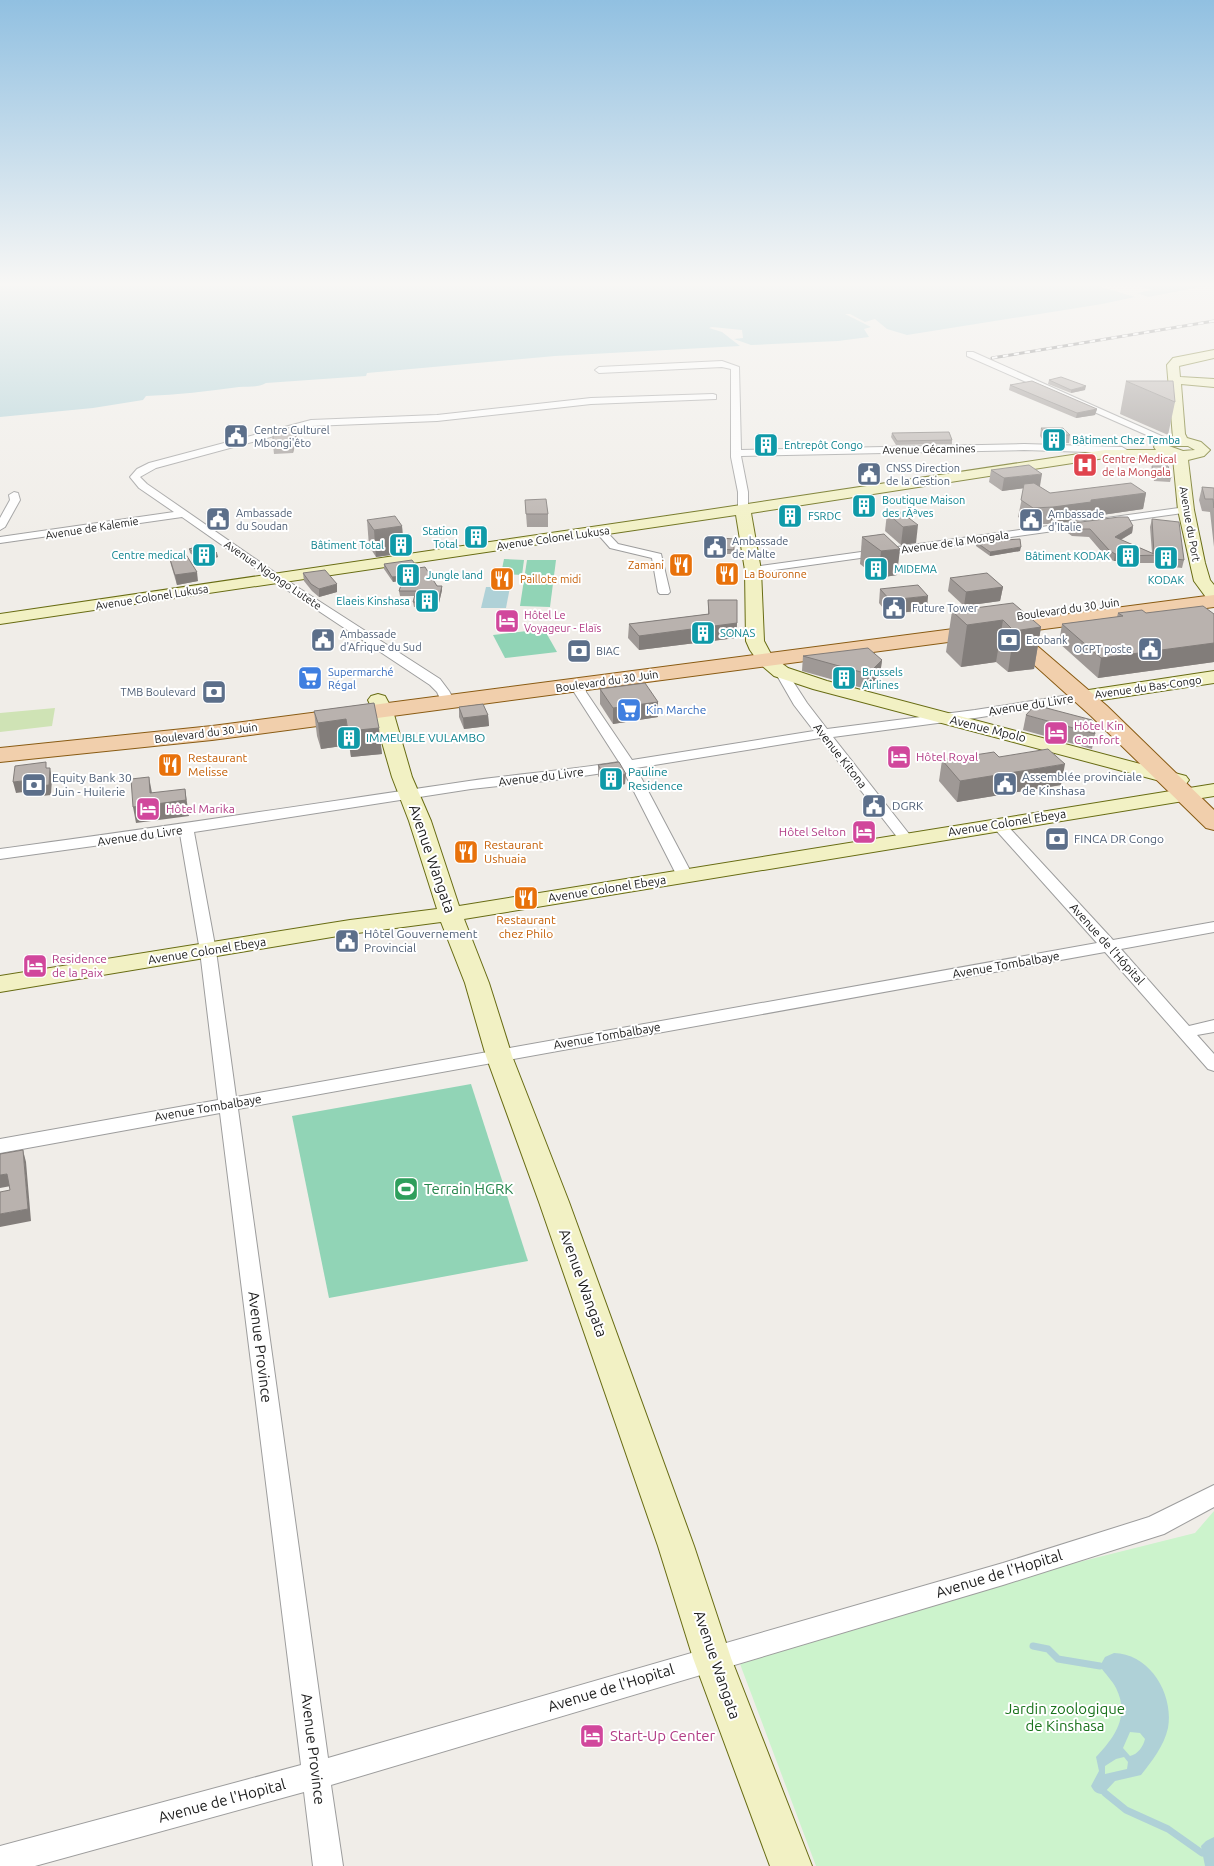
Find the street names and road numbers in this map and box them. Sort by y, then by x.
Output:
street label: Avenue Gécamines [882,442,976,456]
street label: Avenue du Port [1177,485,1203,563]
street label: Avenue de Kalemie [45,515,139,541]
street label: Avenue Colonel Lukusa [496,524,610,552]
street label: Avenue de la Mongala [900,529,1010,555]
street label: Avenue Ngongo Lutete [222,538,324,612]
street label: Avenue Colonel Lukusa [95,582,209,612]
street label: Boulevard du 30 Juin [1016,596,1120,622]
street label: Boulevard du 30 Juin [555,668,659,694]
street label: Avenue du Bas-Congo [1094,674,1202,700]
street label: Avenue du Livre [988,691,1074,718]
street label: Avenue Mpolo [949,713,1027,744]
street label: Boulevard du 30 Juin [154,721,258,745]
street label: Avenue Kitona [811,721,870,791]
street label: Avenue du Livre [498,765,584,788]
street label: Avenue Wangata [406,802,459,915]
street label: Avenue Colonel Ebeya [947,807,1067,838]
street label: Avenue du Livre [97,823,183,848]
street label: Avenue Colonel Ebeya [547,873,667,904]
street label: Avenue de l’Hôpital [1067,900,1147,987]
street label: Avenue Colonel Ebeya [147,935,267,966]
street label: Avenue Tombalbaye [951,949,1060,980]
street label: Avenue Tombalbaye [552,1020,661,1051]
street label: Avenue Tombalbaye [153,1092,262,1123]
street label: Avenue Wangata [556,1226,611,1339]
street label: Avenue Province [245,1290,276,1404]
street label: Avenue de l'Hopital [934,1546,1064,1601]
street label: Avenue Wangata [691,1608,744,1721]
street label: Avenue de l'Hopital [546,1660,676,1715]
street label: Avenue Province [298,1692,329,1806]
street label: Avenue de l'Hopital [156,1775,287,1826]

